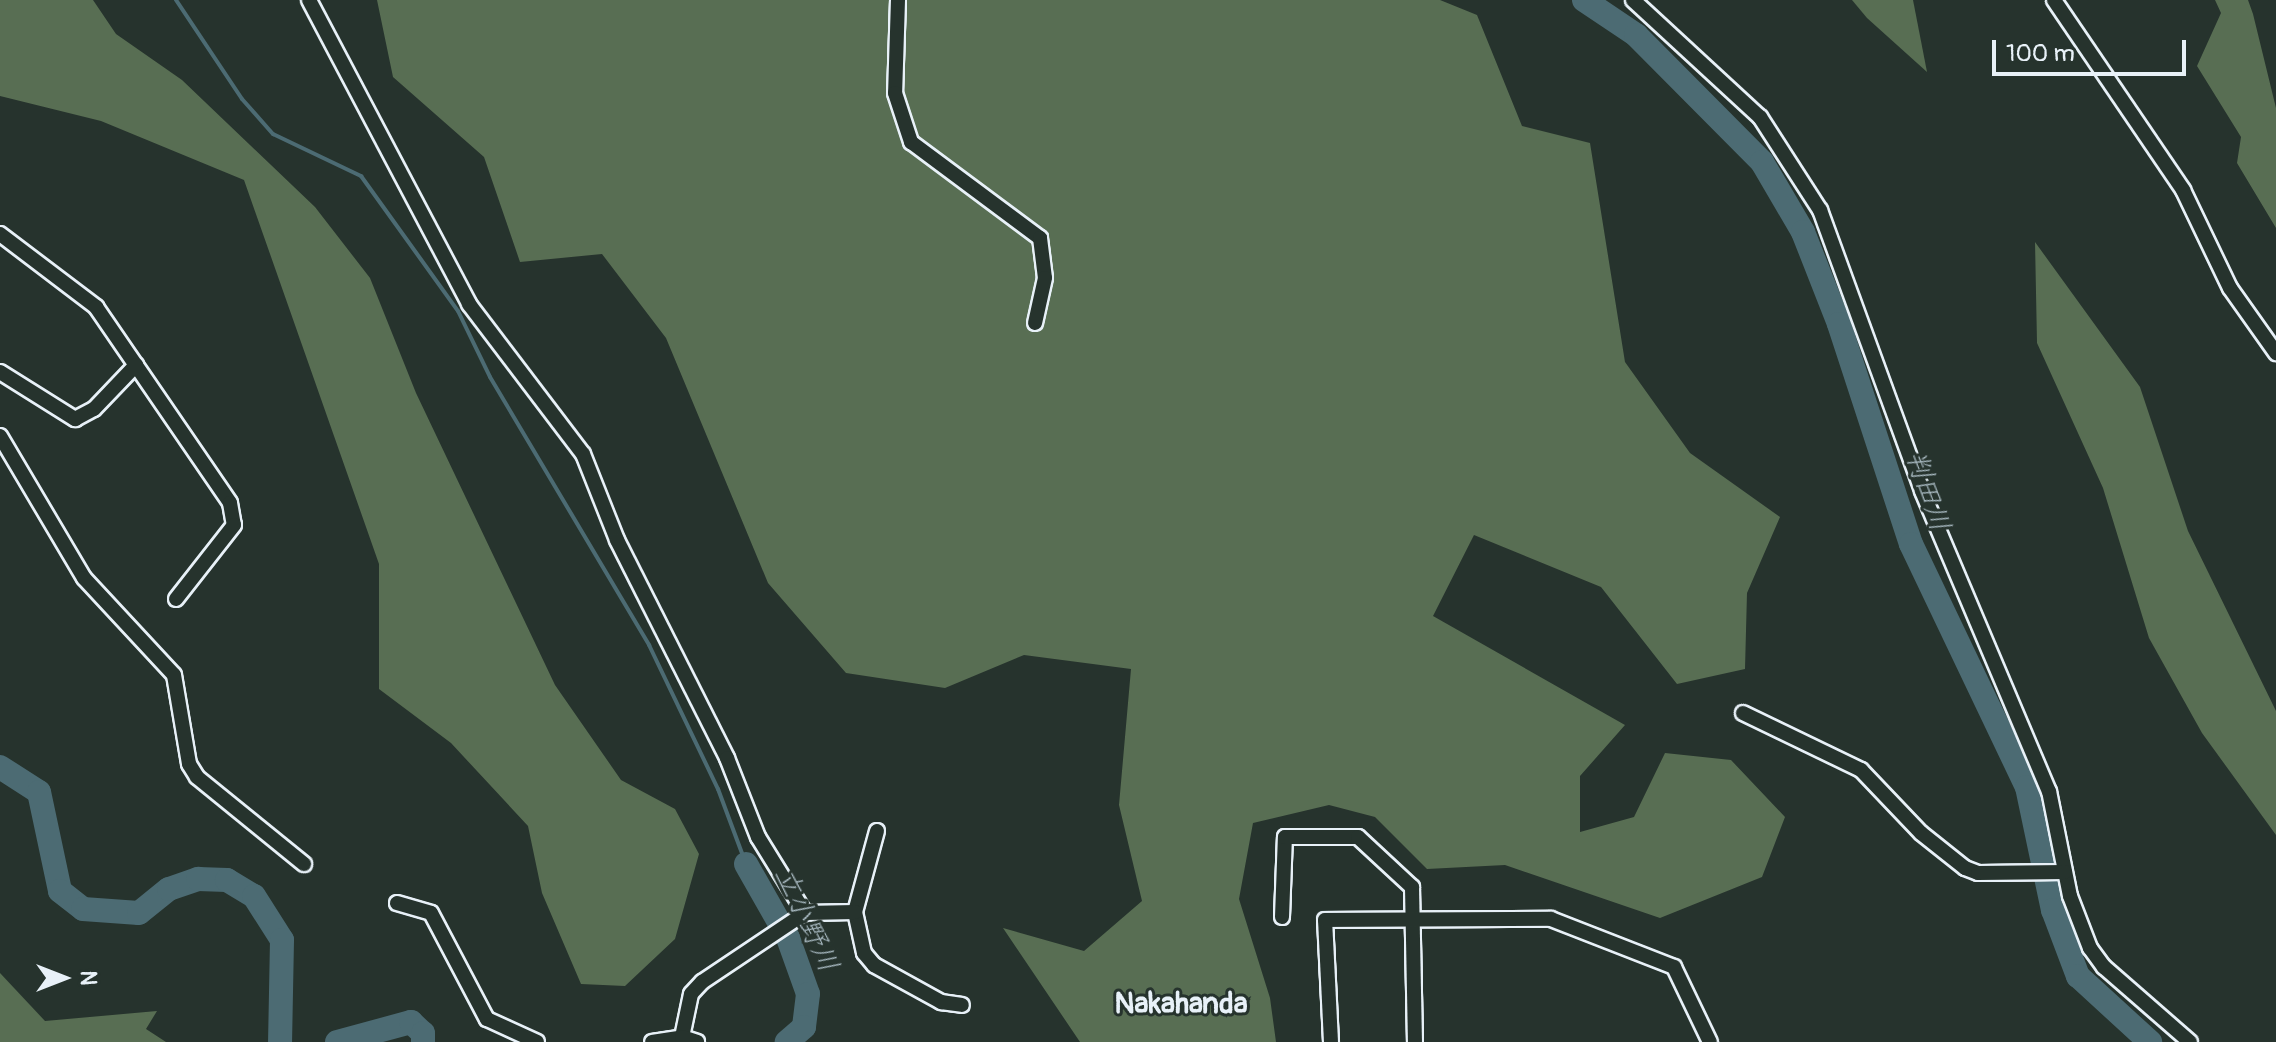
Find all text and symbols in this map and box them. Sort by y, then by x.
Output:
scale bar [1996,24,2190,74]
text: 100 m [2006,39,2075,68]
water label: 判田川 [1897,446,1957,536]
water label: 立小野川 [767,862,845,978]
north arrow [24,938,104,1018]
text: N [74,971,102,985]
district label: Nakahanda [1114,986,1248,1022]

